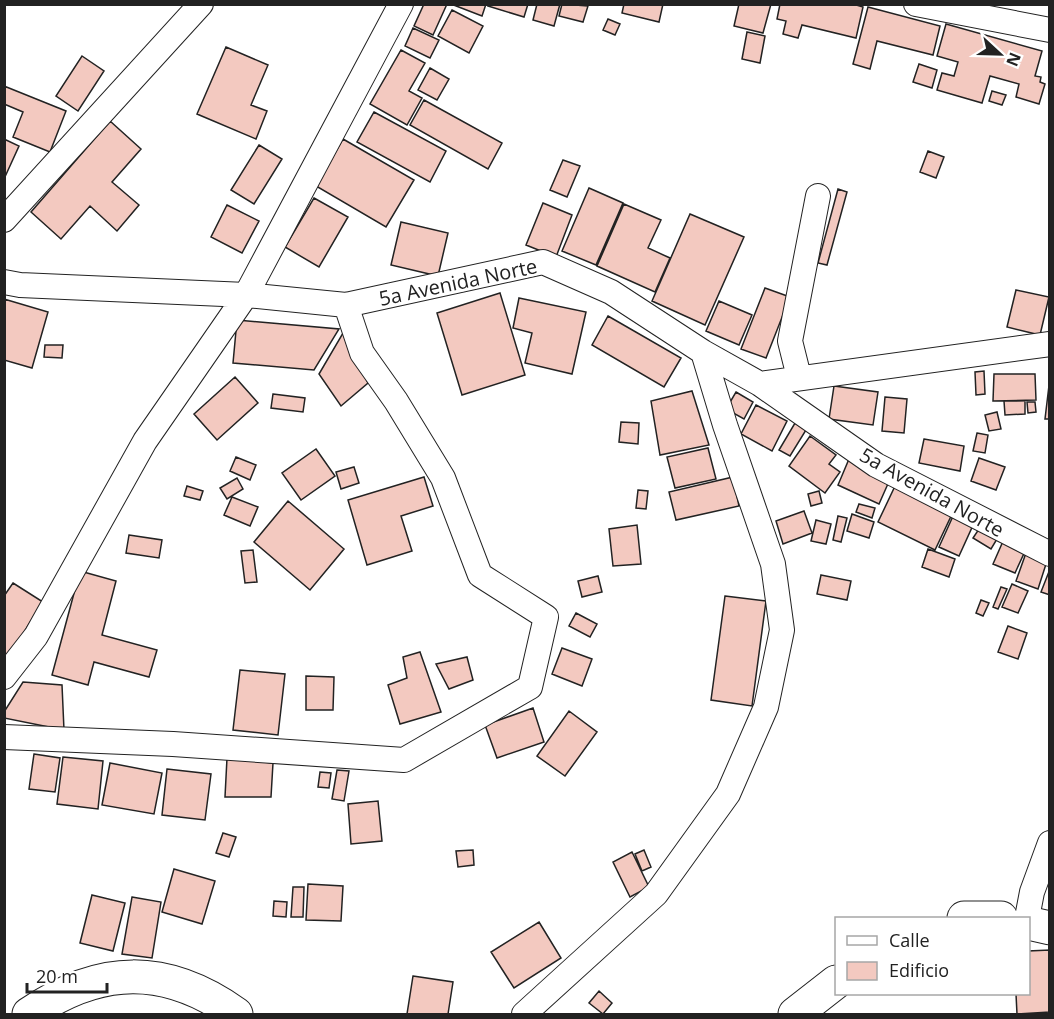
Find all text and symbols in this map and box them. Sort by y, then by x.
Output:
north arrow [970,24,1030,84]
text: N [1001,49,1027,70]
street label: 5a Avenida Norte [376,252,540,312]
street label: 5a Avenida Norte [855,441,1009,543]
legend [835,917,1030,995]
text: Calle [889,928,930,952]
scale bar [27,956,106,994]
text: Edificio [889,958,949,982]
text: 20 m [36,964,78,988]

